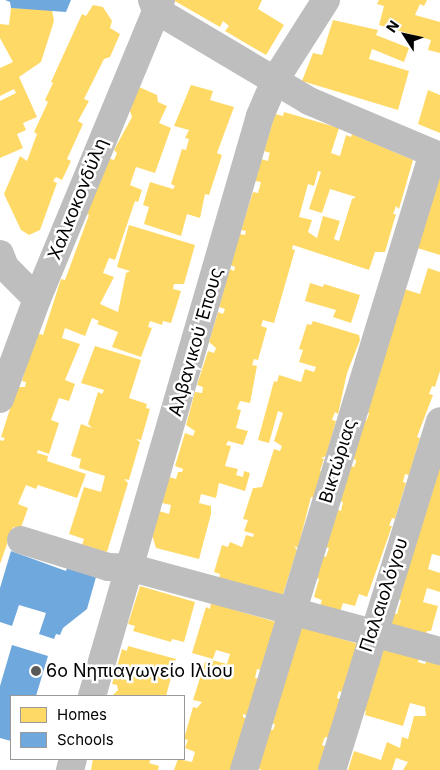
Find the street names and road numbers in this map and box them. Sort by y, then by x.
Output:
street label: Χαλκοκονδύλη [44,135,112,263]
street label: Αλβανικού Έπους [164,265,228,419]
street label: Βικτώριας [315,416,361,506]
street label: Παλαιολόγου [355,535,413,655]

